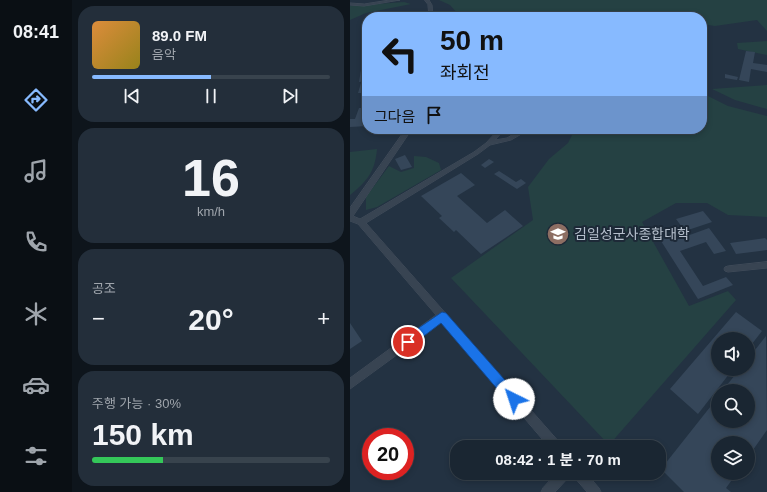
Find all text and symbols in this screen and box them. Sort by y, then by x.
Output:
text: 08:41 [13,22,59,42]
text: 50 m [440,25,504,56]
text: 89.0 FM [152,27,207,44]
icon: left [374,28,426,80]
text: 음악 [152,47,176,62]
text: 좌회전 [440,63,490,83]
icon: previous [121,85,143,107]
icon: pause [200,85,222,107]
icon: next [279,85,301,107]
icon: directions [22,86,50,114]
icon: arrive [423,104,445,126]
text: 그다음 [374,108,415,125]
text: 16 [182,149,240,207]
icon: music [22,157,50,185]
text: km/h [197,204,225,219]
school or university icon: 김일성군사종합대학 [545,221,571,247]
place label: 김일성군사종합대학 [574,226,690,242]
icon: phone [22,228,50,256]
text: 공조 [92,281,116,296]
icon: climate [22,300,50,328]
text: 20° [188,303,234,336]
text: − [92,306,105,331]
text: + [317,306,330,331]
pin [391,325,425,359]
icon: arrive [397,331,419,353]
map controls [711,332,755,480]
button: sound [711,332,755,376]
icon: car [22,371,50,399]
position arrow [493,378,535,420]
button: search [711,384,755,428]
text: 주행 가능 · 30% [92,396,181,411]
text: 150 km [92,418,194,451]
speed limit sign: 20 [362,428,414,480]
button: layers [711,436,755,480]
icon: filters [22,442,50,470]
text: 08:42 · 1 분 · 70 m [495,451,621,468]

